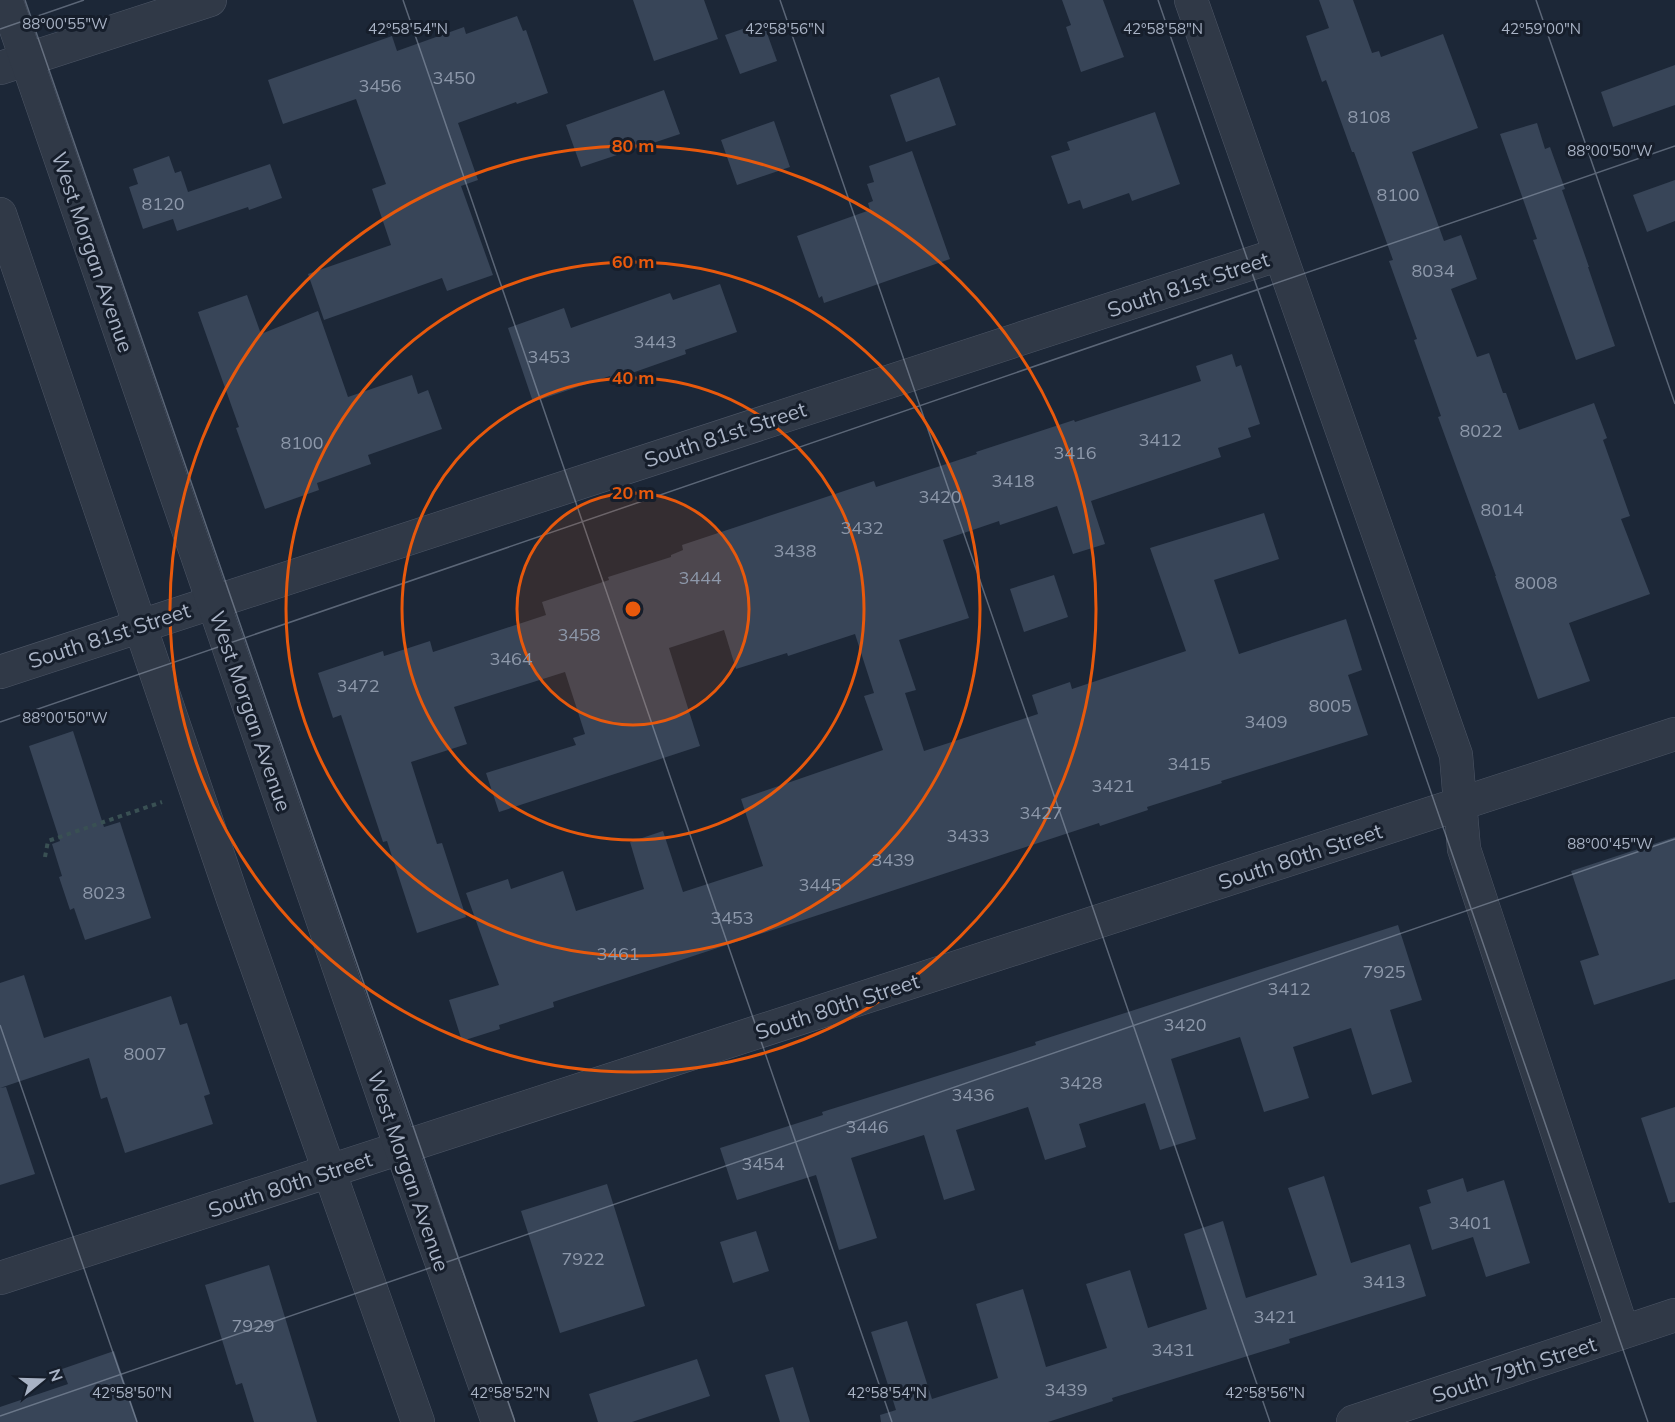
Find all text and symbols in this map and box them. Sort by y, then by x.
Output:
text: 88°00'55"W [22,14,108,33]
text: 42°58'54"N [368,19,448,38]
text: 42°58'56"N [745,19,825,38]
text: 42°58'58"N [1123,19,1203,38]
text: 42°59'00"N [1501,19,1581,38]
house number: 3450 [432,66,476,89]
house number: 3456 [358,74,402,97]
house number: 8108 [1347,105,1391,128]
text: 80 m [612,134,654,157]
text: 88°00'50"W [1567,141,1653,160]
street label: West Morgan Avenue [46,148,140,356]
house number: 8100 [1376,183,1420,206]
house number: 8120 [141,192,185,215]
street label: South 81st Street [1104,246,1272,322]
text: 60 m [612,250,654,273]
house number: 8034 [1411,259,1455,282]
house number: 3443 [633,330,677,353]
house number: 3453 [527,345,571,368]
text: 40 m [612,366,654,389]
street label: South 81st Street [641,396,809,472]
house number: 8022 [1459,419,1503,442]
house number: 3412 [1138,428,1182,451]
house number: 8100 [280,431,324,454]
house number: 3416 [1053,441,1097,464]
house number: 3418 [991,469,1035,492]
text: 20 m [612,481,654,504]
house number: 3420 [918,485,962,508]
house number: 8014 [1480,498,1524,521]
house number: 3432 [840,516,884,539]
house number: 3438 [773,539,817,562]
house number: 3444 [678,566,722,589]
house number: 8008 [1514,571,1558,594]
street label: South 81st Street [25,597,193,673]
centre of rings [623,599,643,619]
street label: West Morgan Avenue [204,607,298,815]
house number: 3458 [557,623,601,646]
house number: 3464 [489,647,533,670]
house number: 3472 [336,674,380,697]
house number: 8005 [1308,694,1352,717]
text: 88°00'50"W [22,708,108,727]
house number: 3409 [1244,710,1288,733]
house number: 3415 [1167,752,1211,775]
house number: 3421 [1091,774,1135,797]
house number: 3427 [1019,801,1063,824]
street label: South 80th Street [1215,817,1385,895]
house number: 3433 [946,824,990,847]
text: 88°00'45"W [1567,834,1653,853]
house number: 3439 [871,848,915,871]
house number: 3445 [798,873,842,896]
house number: 8023 [82,881,126,904]
house number: 3453 [710,906,754,929]
house number: 3461 [596,942,640,965]
house number: 7925 [1362,960,1406,983]
street label: South 80th Street [752,967,922,1045]
house number: 3412 [1267,977,1311,1000]
house number: 3420 [1163,1013,1207,1036]
house number: 8007 [123,1042,167,1065]
street label: West Morgan Avenue [362,1067,456,1275]
house number: 3428 [1059,1071,1103,1094]
house number: 3436 [951,1083,995,1106]
house number: 3446 [845,1115,889,1138]
street label: South 80th Street [205,1145,375,1223]
house number: 3454 [741,1152,785,1175]
house number: 3401 [1448,1211,1492,1234]
house number: 7922 [561,1247,605,1270]
house number: 3413 [1362,1270,1406,1293]
house number: 3421 [1253,1305,1297,1328]
house number: 7929 [231,1314,275,1337]
street label: South 79th Street [1429,1330,1599,1408]
house number: 3431 [1151,1338,1195,1361]
north arrow [12,1350,72,1410]
text: N [45,1366,68,1384]
house number: 3439 [1044,1378,1088,1401]
text: 42°58'50"N [92,1383,172,1402]
text: 42°58'52"N [470,1383,550,1402]
text: 42°58'54"N [847,1383,927,1402]
text: 42°58'56"N [1225,1383,1305,1402]

